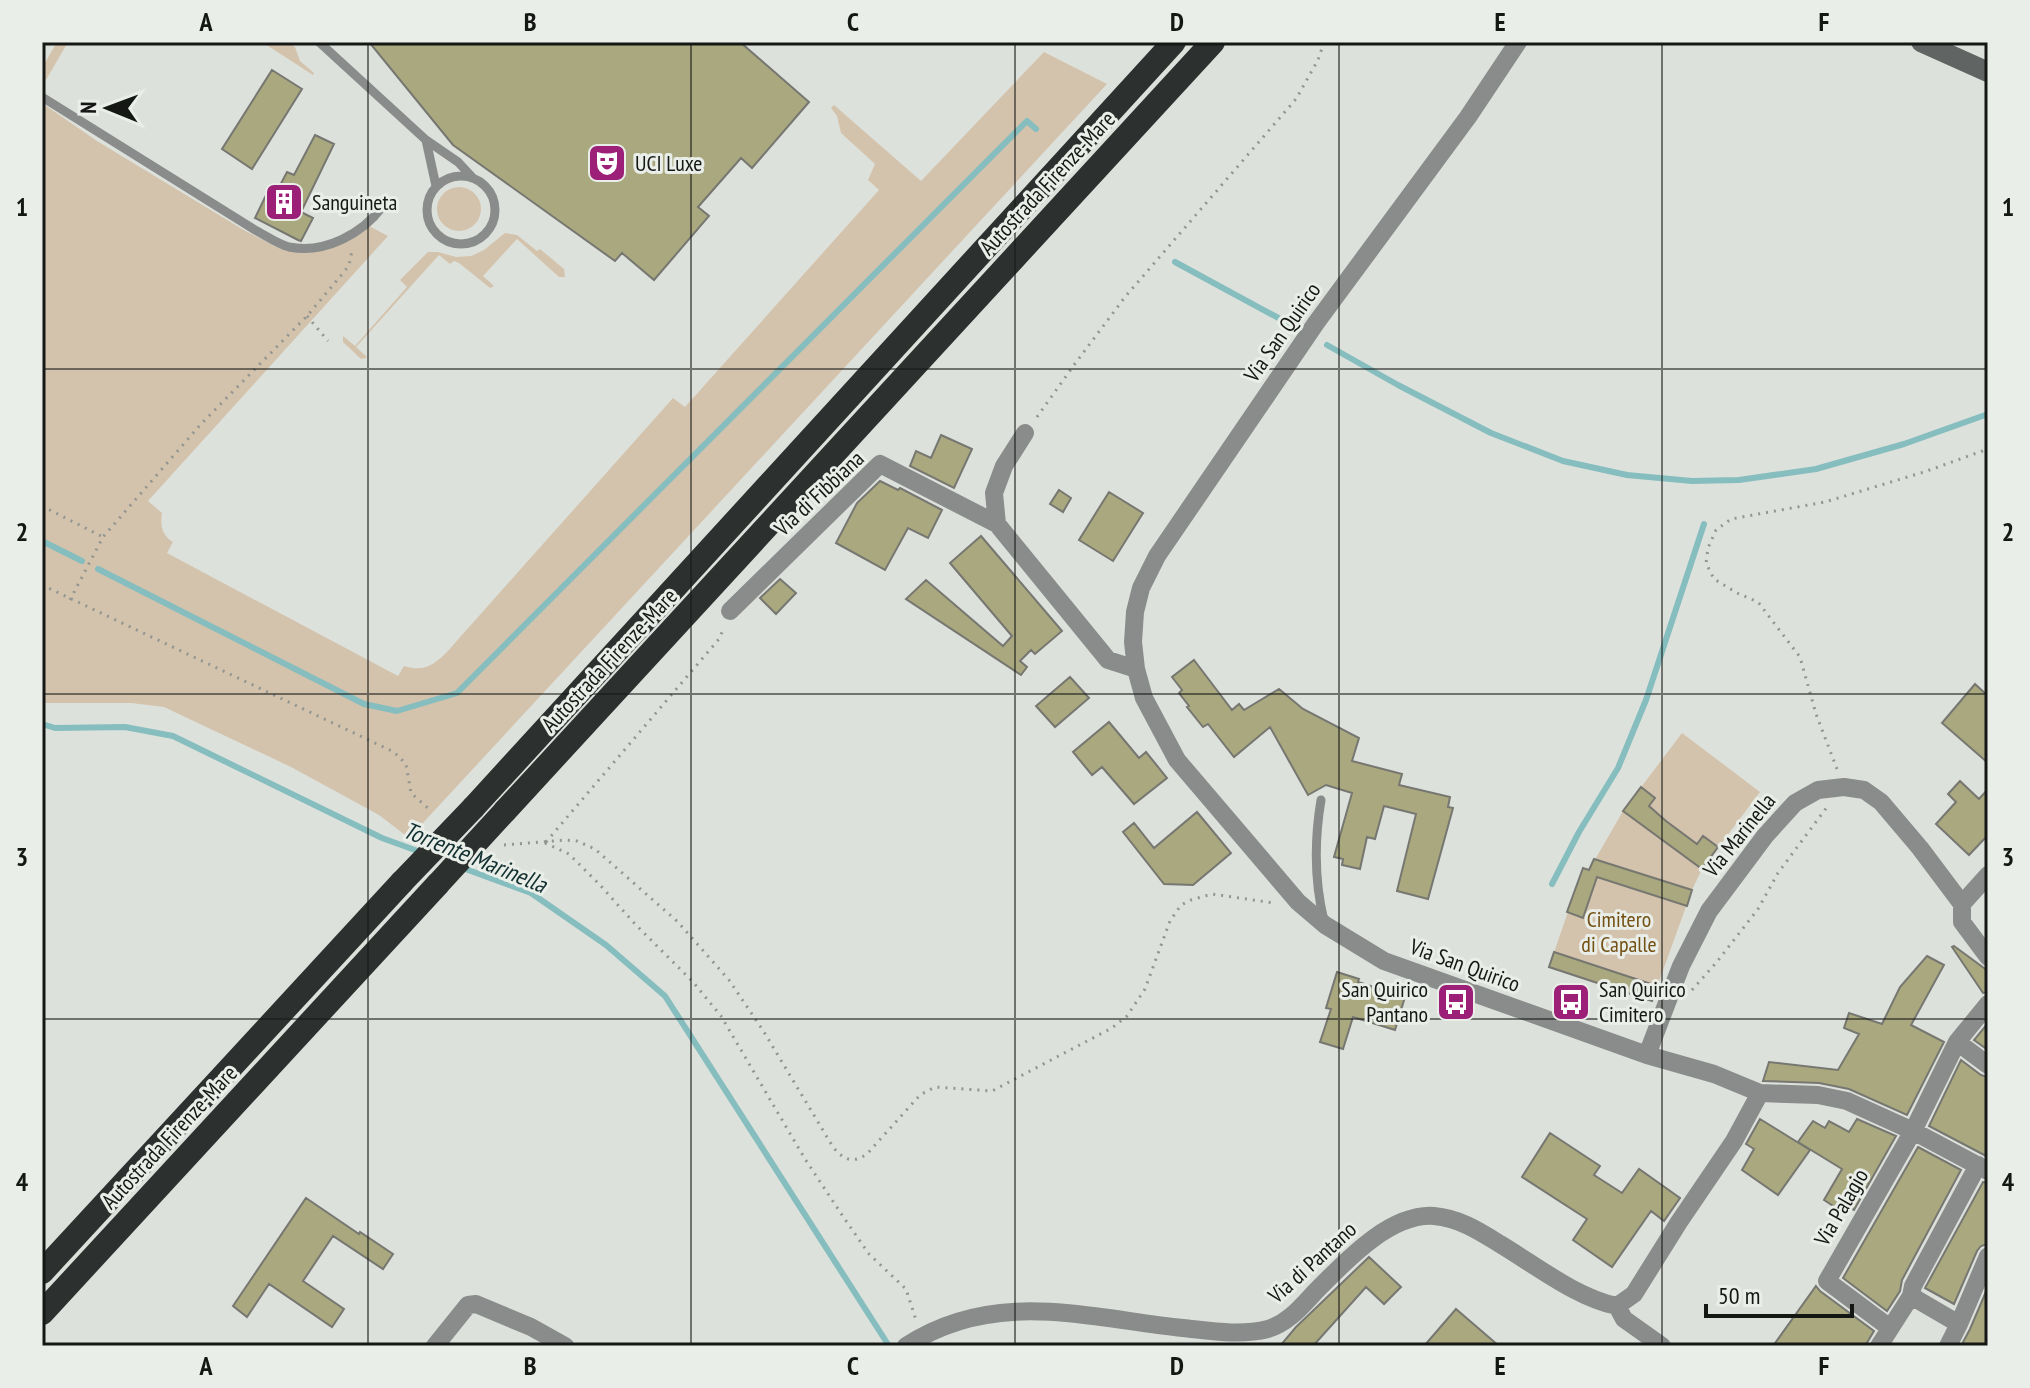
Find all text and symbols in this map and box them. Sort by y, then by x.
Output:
text: A [198,5,213,38]
text: B [524,5,537,38]
text: C [847,5,859,38]
text: D [1170,5,1184,38]
text: E [1494,5,1506,38]
text: F [1819,5,1830,38]
north arrow [68,68,148,148]
text: N [74,101,102,114]
street label: Autostrada Firenze-Mare [973,105,1121,261]
theatre icon: UCI Luxe [586,142,628,184]
place label: UCI Luxe [635,149,702,177]
building icon: Sanguineta [263,181,305,223]
place label: Sanguineta [312,188,397,216]
text: 1 [16,190,28,223]
text: 1 [2002,190,2014,223]
street label: Via San Quirico [1237,277,1326,388]
street label: Via di Fibbiana [768,444,870,542]
text: 2 [16,515,28,548]
text: 2 [2002,515,2014,548]
street label: Autostrada Firenze-Mare [535,582,683,738]
street label: Via Marinella [1696,787,1781,883]
water label: Torrente Marinella [399,814,552,900]
text: 3 [16,840,28,873]
text: 3 [2002,840,2014,873]
park label: Cimitero di Capalle [1581,905,1657,958]
street label: Via San Quirico [1405,932,1524,998]
place label: San Quirico Pantano [1341,975,1428,1028]
place label: San Quirico Cimitero [1599,975,1686,1028]
bus stop icon: San Quirico Pantano [1435,981,1477,1023]
bus stop icon: San Quirico Cimitero [1550,981,1592,1023]
street label: Autostrada Firenze-Mare [95,1059,243,1215]
street label: Via Palagio [1807,1164,1874,1251]
text: 4 [16,1165,29,1198]
text: 4 [2002,1165,2015,1198]
street label: Via di Pantano [1261,1215,1362,1310]
scale bar [1706,1268,1852,1318]
text: 50 m [1718,1280,1760,1311]
text: A [198,1349,213,1382]
text: B [524,1349,537,1382]
text: C [847,1349,859,1382]
text: D [1170,1349,1184,1382]
text: E [1494,1349,1506,1382]
text: F [1819,1349,1830,1382]

